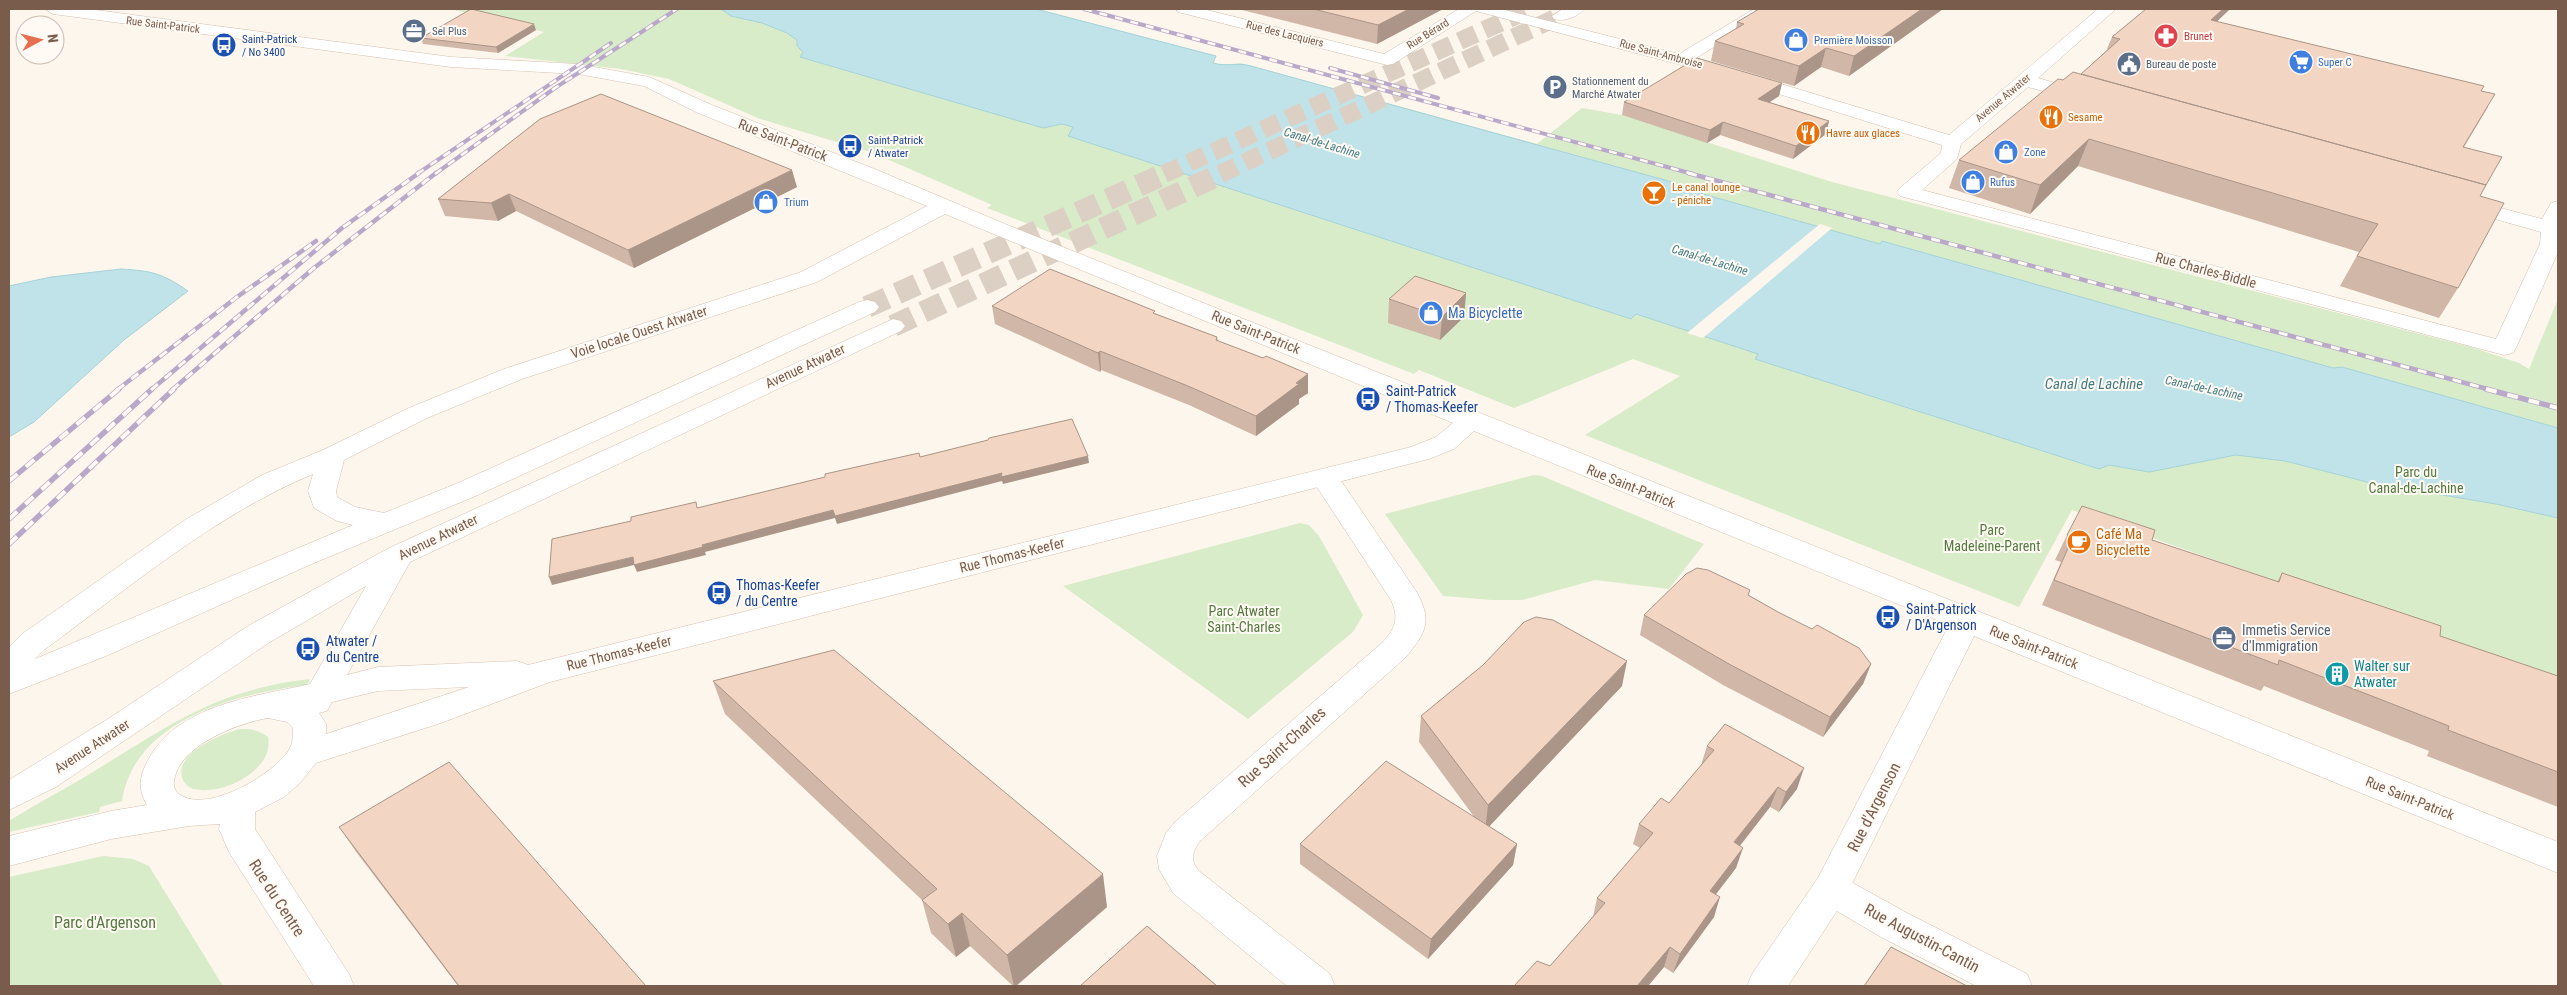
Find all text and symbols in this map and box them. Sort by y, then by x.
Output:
street label: Rue Saint-Patrick [125,14,201,36]
north arrow [15,15,65,65]
street label: Rue Bérard [1405,16,1451,52]
office icon: Sel Plus [401,18,427,44]
street label: Rue des Lacquiers [1245,18,1325,50]
pharmacy icon: Brunet [2153,23,2179,49]
place label: Sel Plus [432,25,467,38]
shop icon: Première Moisson [1783,27,1809,53]
place label: Brunet [2184,30,2212,43]
bus stop icon: Saint-Patrick / No 3400 [211,32,237,58]
text: N [44,33,61,44]
place label: Saint-Patrick / No 3400 [242,33,297,59]
place label: Première Moisson [1814,34,1893,47]
street label: Rue Saint-Ambroise [1618,37,1704,71]
supermarket icon: Super C [2288,49,2314,75]
public building icon: Bureau de poste [2116,51,2142,77]
place label: Super C [2318,56,2352,69]
place label: Bureau de poste [2146,58,2216,71]
street label: Avenue Atwater [1973,71,2034,125]
parking icon: Stationnement du Marché Atwater [1542,74,1568,100]
place label: Stationnement du Marché Atwater [1572,75,1649,101]
restaurant icon: Sesame [2038,104,2064,130]
place label: Sesame [2068,111,2103,124]
street label: Rue Saint-Patrick [736,116,831,165]
restaurant icon: Havre aux glaces [1795,120,1821,146]
water label: Canal-de-Lachine [1282,125,1362,161]
place label: Havre aux glaces [1826,127,1900,140]
bus stop icon: Saint-Patrick / Atwater [837,133,863,159]
place label: Saint-Patrick / Atwater [868,134,923,160]
shop icon: Zone [1993,139,2019,165]
place label: Zone [2024,146,2046,159]
shop icon: Rufus [1960,169,1986,195]
place label: Rufus [1990,176,2015,189]
bar icon: Le canal lounge - péniche [1641,180,1667,206]
place label: Le canal lounge - péniche [1672,181,1740,207]
shop icon: Trium [753,189,779,215]
place label: Trium [784,196,809,209]
water label: Canal-de-Lachine [1670,242,1750,278]
street label: Rue Charles-Biddle [2154,249,2259,291]
shop icon: Ma Bicyclette [1418,300,1444,326]
street label: Voie locale Ouest Atwater [569,302,709,362]
place label: Ma Bicyclette [1448,305,1523,321]
street label: Rue Saint-Patrick [1209,307,1303,357]
street label: Avenue Atwater [762,340,848,392]
water label: Canal-de-Lachine [2164,373,2245,403]
water label: Canal de Lachine [2045,375,2143,393]
place label: Saint-Patrick / Thomas-Keefer [1386,383,1478,415]
bus stop icon: Saint-Patrick / Thomas-Keefer [1355,386,1381,412]
street label: Rue Saint-Patrick [1584,461,1678,511]
park label: Parc du Canal-de-Lachine [2369,464,2464,496]
street label: Avenue Atwater [396,511,480,563]
park label: Parc Madeleine-Parent [1944,522,2040,554]
place label: Café Ma Bicyclette [2096,526,2151,558]
cafe icon: Café Ma Bicyclette [2066,529,2092,555]
street label: Rue Thomas-Keefer [958,534,1066,576]
place label: Thomas-Keefer / du Centre [736,577,820,609]
bus stop icon: Thomas-Keefer / du Centre [706,580,732,606]
place label: Saint-Patrick / D'Argenson [1906,601,1977,633]
park label: Parc Atwater Saint-Charles [1207,603,1281,635]
bus stop icon: Saint-Patrick / D'Argenson [1875,604,1901,630]
street label: Rue Saint-Patrick [1987,622,2081,672]
place label: Immetis Service d'Immigration [2242,622,2331,654]
office icon: Immetis Service d'Immigration [2211,625,2237,651]
street label: Rue Thomas-Keefer [565,632,673,674]
place label: Atwater / du Centre [326,633,379,665]
bus stop icon: Atwater / du Centre [295,636,321,662]
place label: Walter sur Atwater [2354,658,2410,690]
building icon: Walter sur Atwater [2324,661,2350,687]
street label: Rue Saint-Charles [1234,703,1330,791]
street label: Avenue Atwater [51,716,133,776]
street label: Rue d'Argenson [1843,759,1905,855]
street label: Rue Saint-Patrick [2363,773,2457,823]
street label: Rue du Centre [245,856,309,940]
street label: Rue Augustin-Cantin [1861,900,1983,976]
park label: Parc d'Argenson [54,913,156,932]

